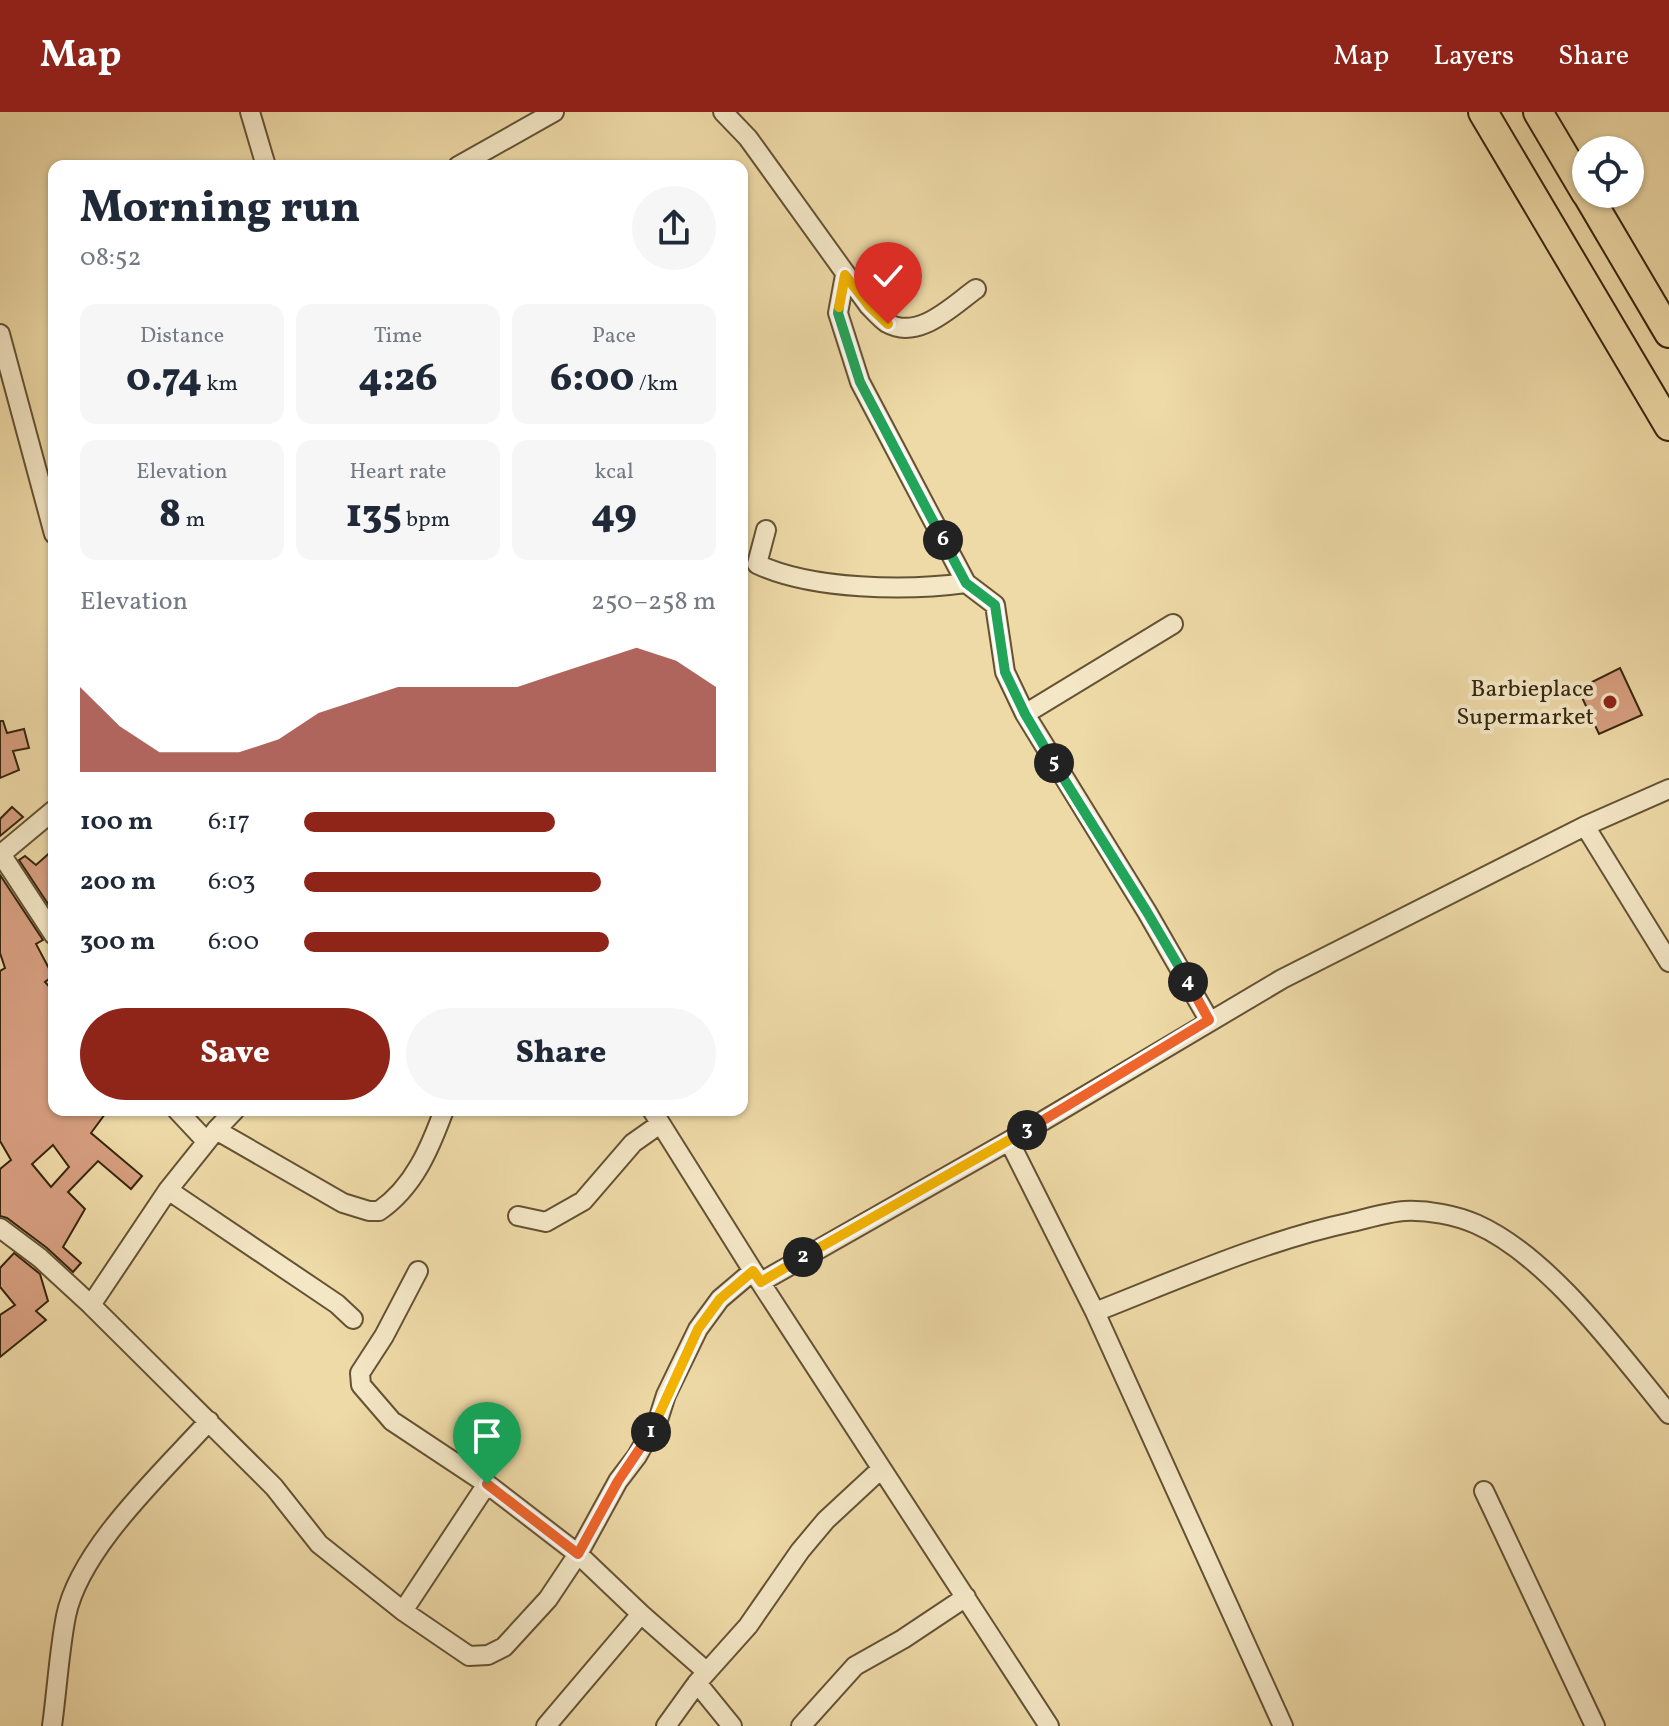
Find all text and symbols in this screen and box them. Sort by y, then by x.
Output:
text: Map [40,30,121,83]
text: Map [1333,37,1389,76]
text: Layers [1433,37,1514,76]
text: Share [1558,37,1629,76]
map controls [1572,136,1644,208]
button: locate [1572,136,1644,208]
text: Morning run [80,179,360,240]
button: share [632,186,716,270]
text: 08:52 [80,240,141,276]
pin [854,242,922,324]
icon: check [866,254,910,298]
text: Distance [140,321,224,352]
text: Time [374,321,422,352]
text: Pace [592,321,636,352]
text: 0.74 [126,352,202,408]
text: 4:26 [358,352,438,408]
text: 6:00 [550,352,634,408]
text: km [202,369,238,400]
text: /km [634,369,678,400]
text: Elevation [136,457,228,488]
text: Heart rate [349,457,447,488]
text: kcal [594,457,634,488]
text: 8 [159,488,181,544]
text: 135 [346,488,402,544]
text: 49 [591,488,637,544]
text: m [181,505,205,536]
text: bpm [402,505,450,536]
pin: 6 [923,520,963,560]
text: 6 [937,524,949,555]
text: Elevation [80,584,188,620]
text: 250–258 m [591,584,716,620]
place label: Barbieplace Supermarket [1456,673,1594,735]
marker: Barbieplace Supermarket [1601,693,1619,711]
pin: 5 [1034,743,1074,783]
text: 5 [1049,747,1059,778]
text: 100 m [80,804,153,840]
text: 6:17 [208,804,250,840]
text: 200 m [80,864,156,900]
text: 6:03 [208,864,256,900]
text: 300 m [80,924,156,960]
text: 6:00 [208,924,259,960]
pin: 4 [1168,962,1208,1002]
text: 4 [1181,966,1195,997]
button: Save [80,1008,390,1100]
button: Share [406,1008,716,1100]
pin: 3 [1007,1110,1047,1150]
text: 3 [1021,1114,1033,1145]
pin: 2 [783,1237,823,1277]
text: 2 [797,1241,809,1272]
pin [453,1402,521,1484]
pin: 1 [631,1412,671,1452]
icon: arrive [465,1414,509,1458]
text: 1 [647,1416,655,1447]

